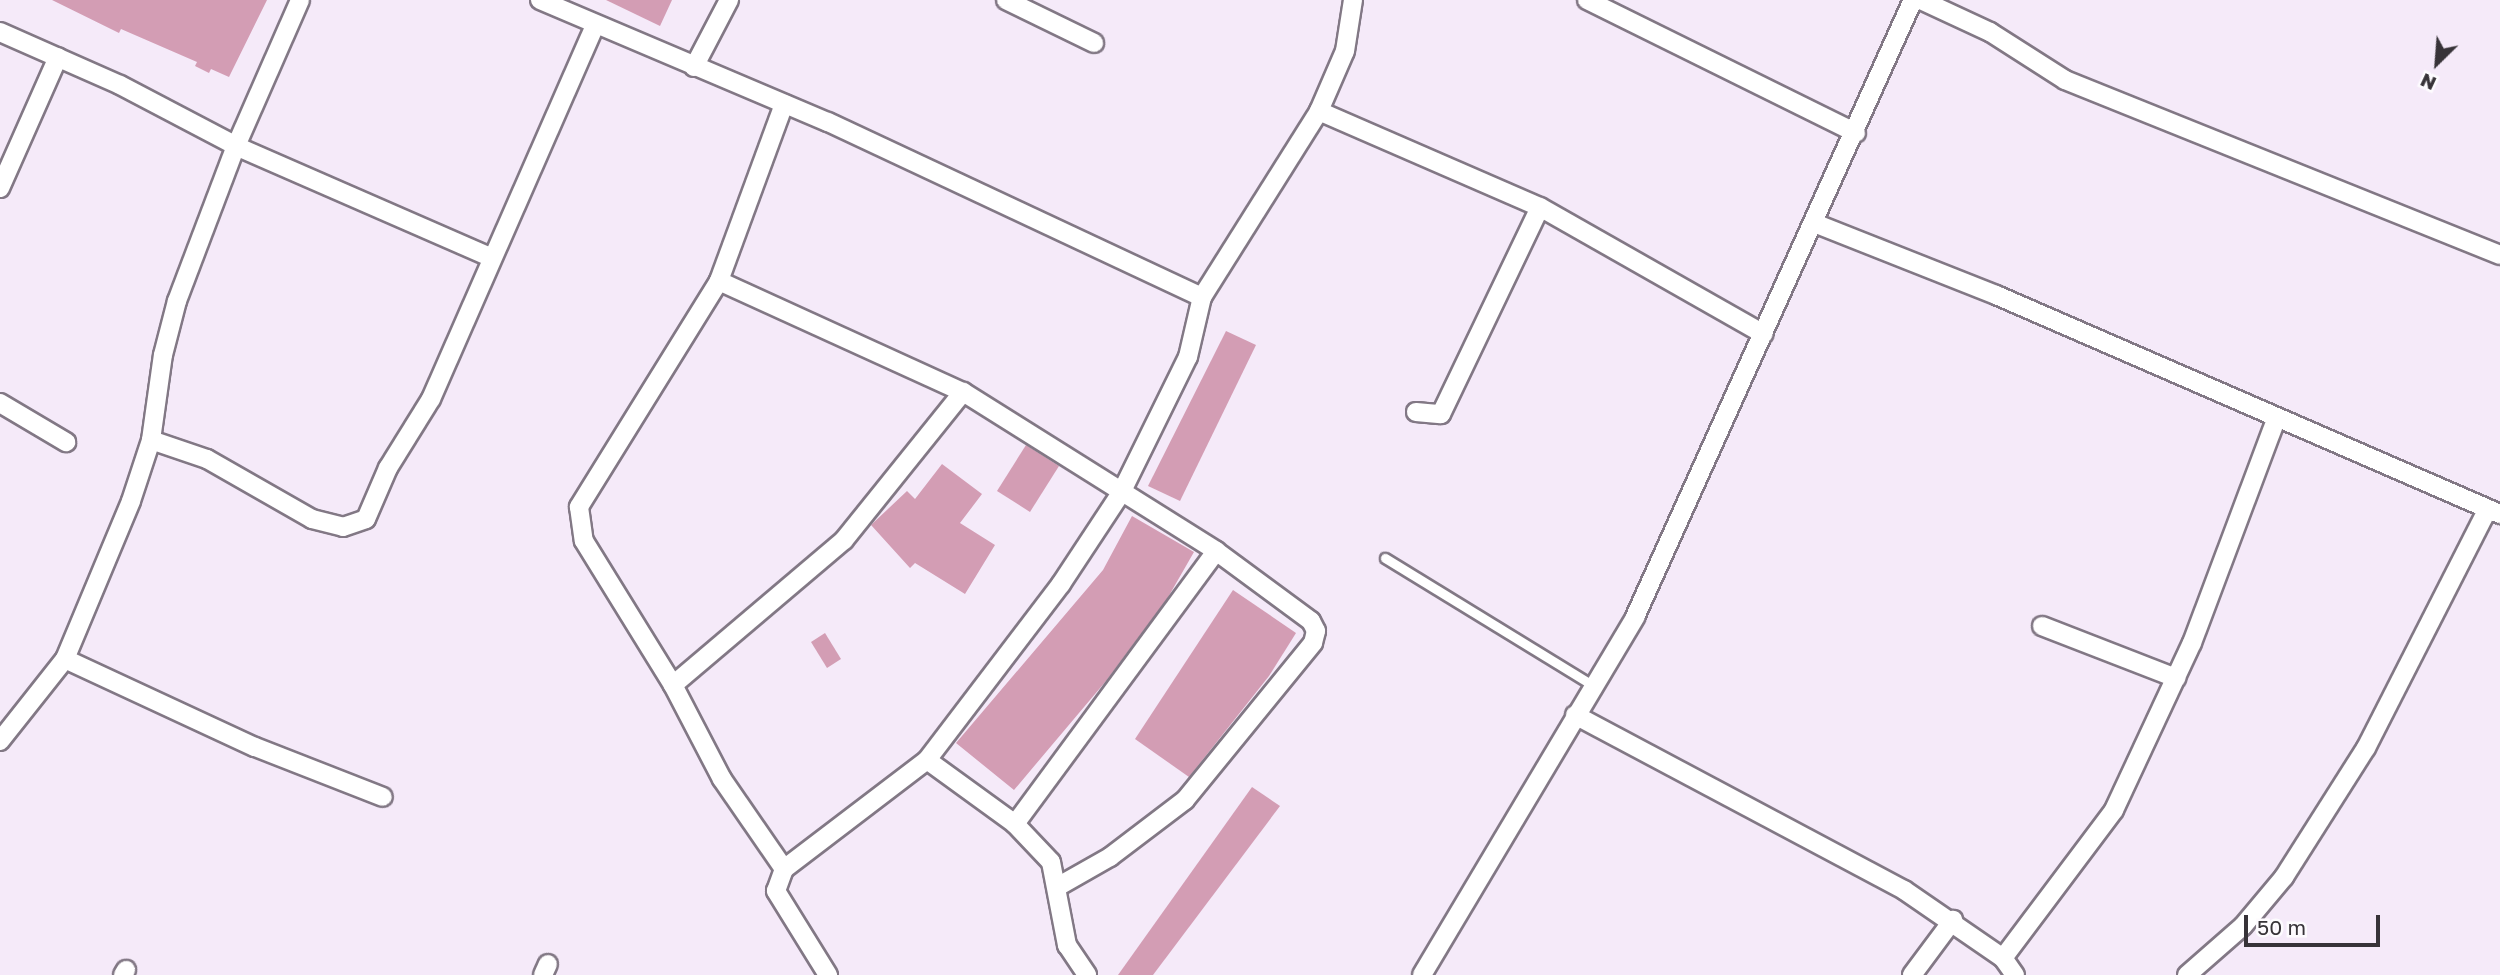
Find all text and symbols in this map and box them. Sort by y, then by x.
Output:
north arrow [2402,28,2472,98]
text: N [2417,69,2439,96]
scale bar [2248,902,2384,946]
text: 50 m [2257,914,2306,940]

